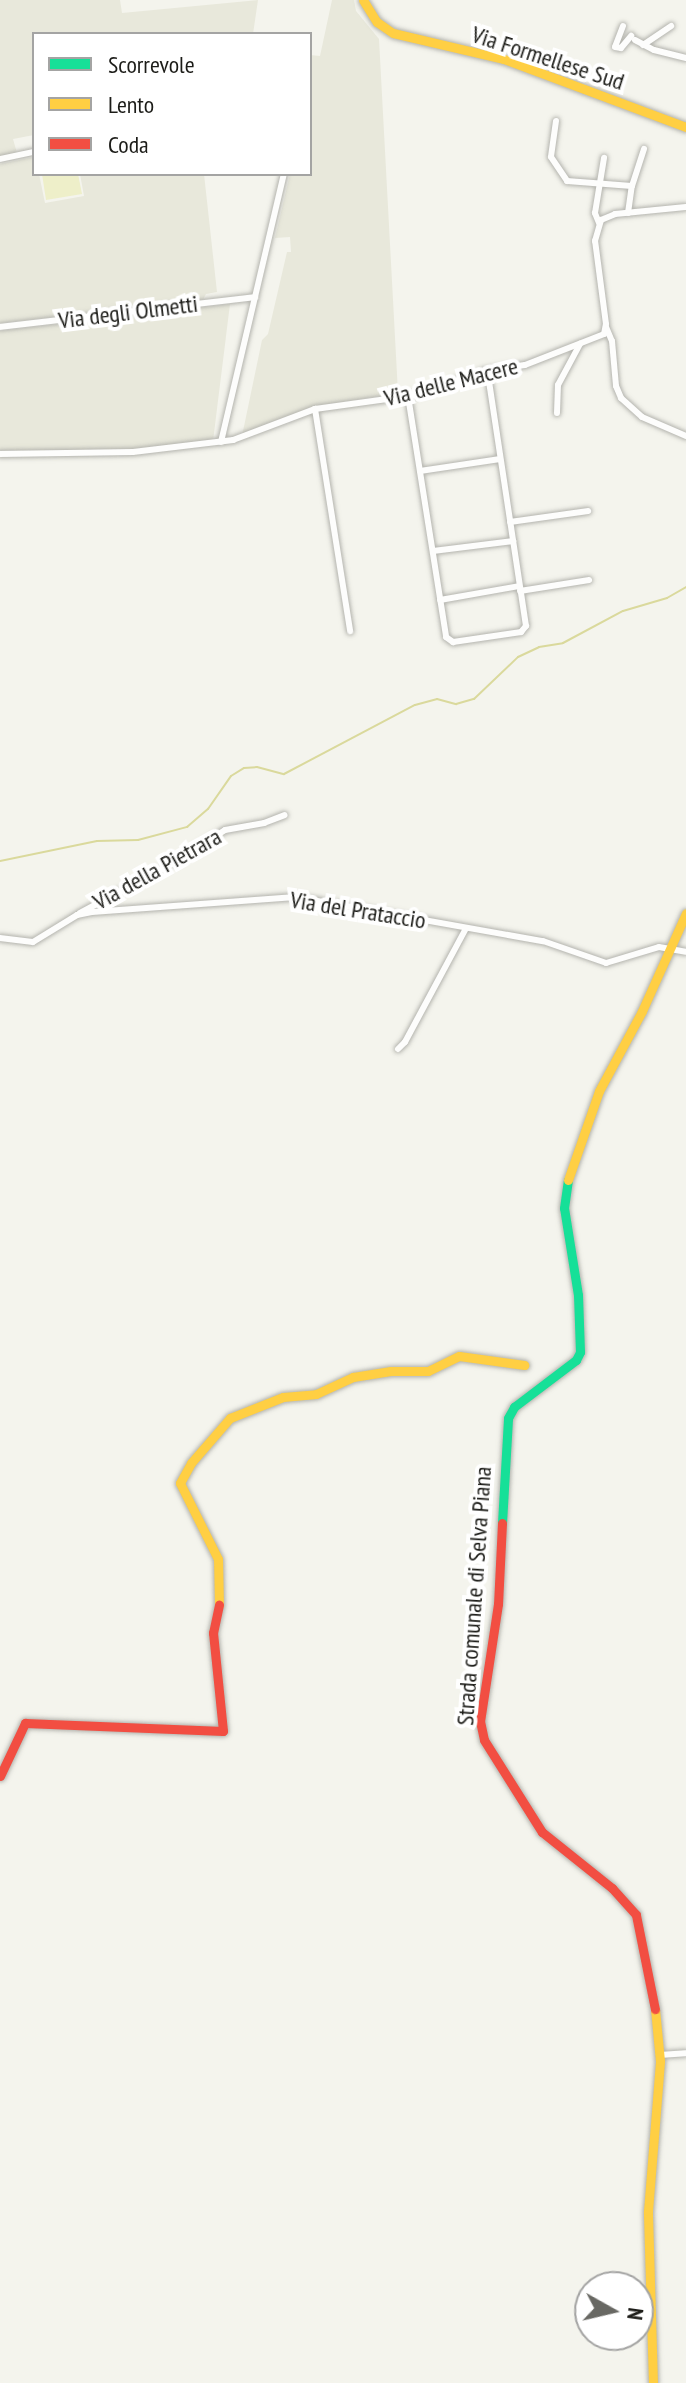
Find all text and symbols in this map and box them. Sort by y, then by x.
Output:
street label: Via Formellese Sud [468,20,628,96]
legend [32,32,312,176]
text: Scorrevole [108,49,195,80]
text: Lento [108,89,154,120]
text: Coda [108,129,149,160]
street label: Via degli Olmetti [57,289,199,335]
street label: Via delle Macere [381,351,521,413]
street label: Via della Pietrara [88,822,226,916]
street label: Via del Prataccio [288,885,428,935]
street label: Strada comunale di Selva Piana [451,1465,497,1727]
north arrow [574,2271,654,2351]
text: N [621,2306,650,2322]

